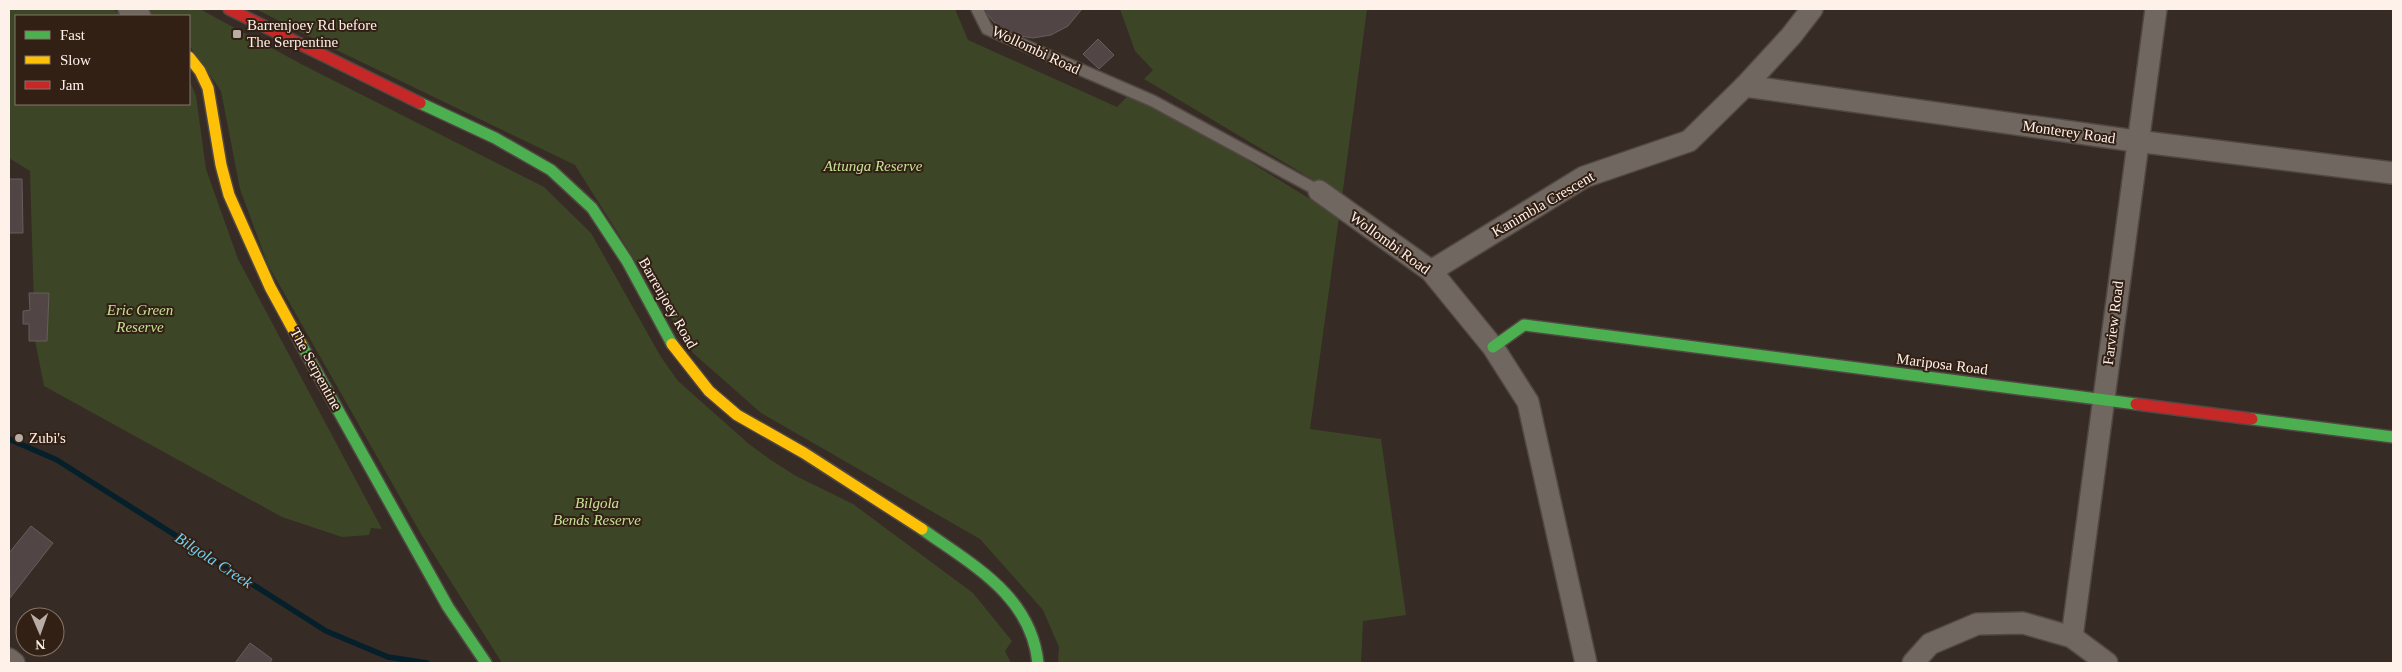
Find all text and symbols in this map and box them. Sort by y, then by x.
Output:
legend [15,15,190,105]
place label: Barrenjoey Rd before The Serpentine [247,17,377,50]
street label: Wollombi Road [990,23,1083,78]
text: Fast [60,27,86,43]
marker: Barrenjoey Rd before The Serpentine [231,28,243,40]
text: Slow [60,52,91,68]
text: Jam [60,77,84,93]
street label: Monterey Road [2021,118,2117,147]
park label: Attunga Reserve [823,158,923,174]
street label: Kanimbla Crescent [1489,168,1598,240]
street label: Wollombi Road [1347,209,1434,278]
street label: Barrenjoey Road [636,255,701,352]
street label: Farview Road [2100,280,2126,366]
park label: Eric Green Reserve [106,302,173,335]
street label: The Serpentine [287,325,345,413]
street label: Mariposa Road [1895,350,1989,378]
place label: Zubi's [29,430,66,446]
marker: Zubi's [13,432,25,444]
park label: Bilgola Bends Reserve [553,495,641,528]
water label: Bilgola Creek [172,529,257,593]
north arrow [15,607,65,657]
text: N [35,637,46,652]

